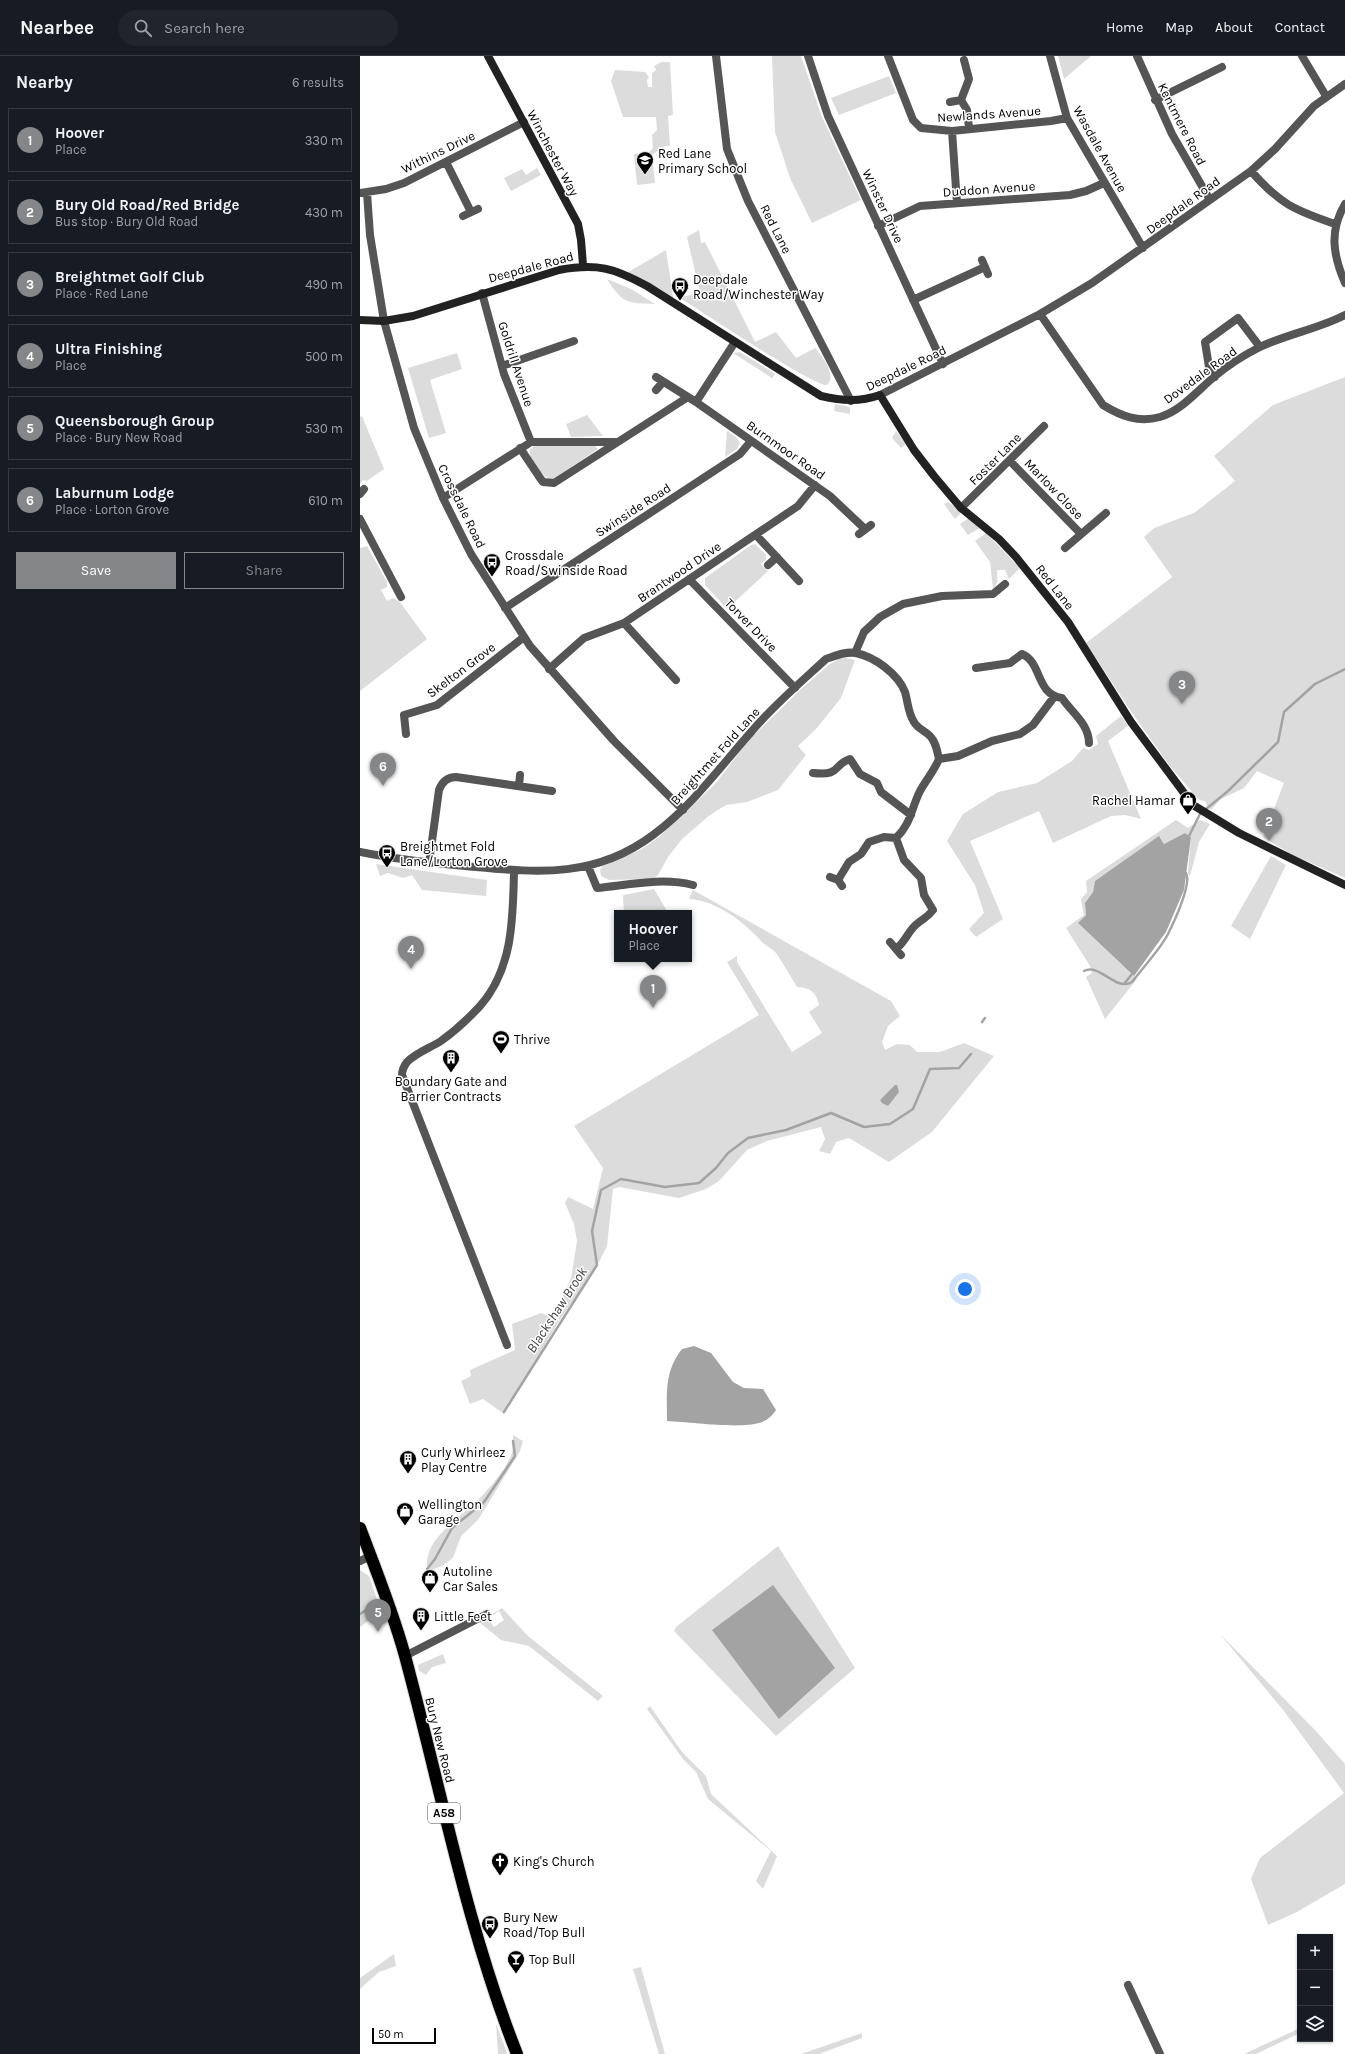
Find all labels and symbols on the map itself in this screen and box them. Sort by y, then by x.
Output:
street label: Kentmere Road [1155,80,1209,168]
street label: Newlands Avenue [937,103,1042,125]
street label: Wasdale Avenue [1070,103,1130,195]
street label: Winchester Way [524,107,582,199]
street label: Withins Drive [399,128,478,176]
place label: Red Lane Primary School [658,146,747,176]
school or university icon: Red Lane Primary School [635,150,655,175]
street label: Winster Drive [859,167,907,246]
street label: Deepdale Road [1143,173,1223,237]
street label: Duddon Avenue [942,178,1036,200]
street label: Red Lane [757,202,795,256]
street label: Deepdale Road [487,248,575,286]
place label: Deepdale Road/Winchester Way [693,272,824,302]
bus stop icon: Deepdale Road/Winchester Way [670,276,690,301]
street label: Goldrill Avenue [495,320,537,409]
street label: Deepdale Road [863,342,949,394]
street label: Dovedale Road [1160,343,1240,407]
street label: Burnmoor Road [744,417,828,483]
street label: Foster Lane [966,430,1024,488]
street label: Marlow Close [1021,456,1087,523]
street label: Crossdale Road [435,462,489,550]
street label: Swinside Road [592,480,674,540]
street label: Brantwood Drive [634,538,724,605]
place label: Crossdale Road/Swinside Road [505,548,628,578]
bus stop icon: Crossdale Road/Swinside Road [482,552,502,577]
street label: Red Lane [1033,561,1077,613]
street label: Torver Drive [722,595,780,655]
street label: Skelton Grove [424,639,498,701]
pin: 3 [1169,671,1195,704]
street label: Breightmet Fold Lane [667,704,763,808]
pin: 6 [370,753,396,786]
shop icon: Rachel Hamar [1178,790,1198,815]
place label: Rachel Hamar [1092,793,1175,808]
pin: 2 [1256,808,1282,841]
place label: Breightmet Fold Lane/Lorton Grove [400,839,508,869]
bus stop icon: Breightmet Fold Lane/Lorton Grove [377,843,397,868]
pin: 4 [398,936,424,969]
pin: 1 [640,975,666,1008]
sports icon: Thrive [491,1029,511,1054]
place label: Thrive [514,1032,550,1047]
building icon: Boundary Gate and Barrier Contracts [441,1048,461,1073]
place label: Boundary Gate and Barrier Contracts [395,1074,507,1104]
water label: Blackshaw Brook [523,1263,592,1356]
your location [955,1279,975,1299]
place label: Curly Whirleez Play Centre [421,1445,506,1475]
building icon: Curly Whirleez Play Centre [398,1449,418,1474]
place label: Wellington Garage [418,1497,482,1527]
shop icon: Wellington Garage [395,1501,415,1526]
place label: Autoline Car Sales [443,1564,498,1594]
shop icon: Autoline Car Sales [420,1568,440,1593]
pin: 5 [365,1599,391,1632]
building icon: Little Feet [411,1606,431,1631]
place label: Little Feet [434,1609,492,1624]
street label: Bury New Road [422,1696,458,1784]
road number: A58 [428,1803,460,1823]
church icon: King's Church [490,1851,510,1876]
place label: King's Church [513,1854,595,1869]
place label: Bury New Road/Top Bull [503,1910,585,1940]
bus stop icon: Bury New Road/Top Bull [480,1914,500,1939]
bar icon: Top Bull [506,1949,526,1974]
place label: Top Bull [529,1952,576,1967]
scale bar [372,2026,436,2045]

